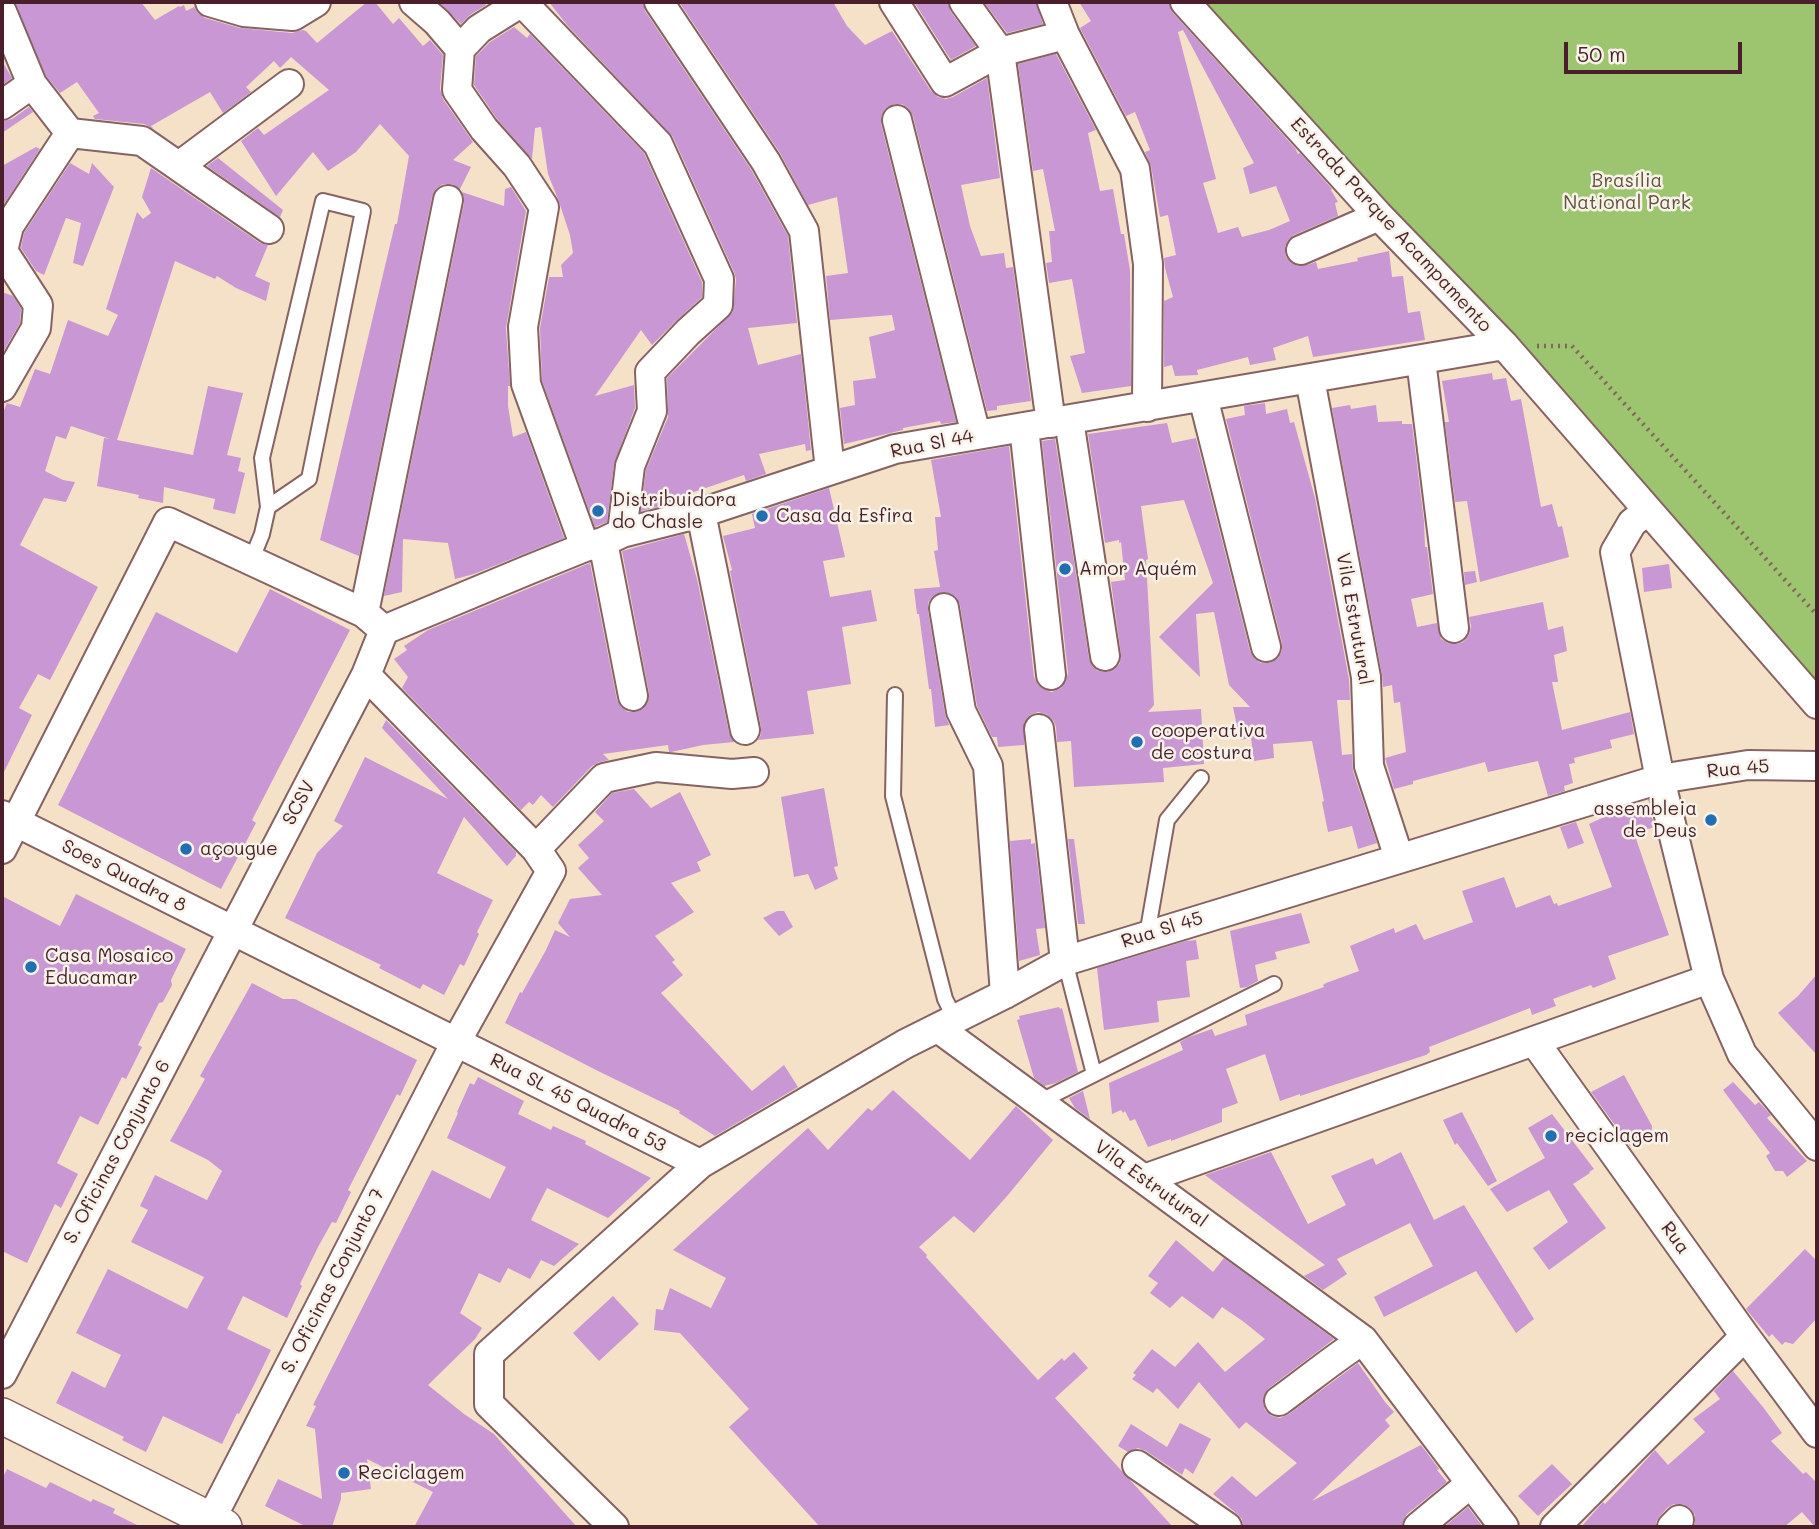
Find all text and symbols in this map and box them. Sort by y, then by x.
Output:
scale bar [1567,28,1745,72]
text: 50 m [1577,40,1626,67]
street label: Estrada Parque Acampamento [1285,113,1497,337]
park label: Brasília National Park [1563,170,1691,214]
street label: Rua Sl 44 [888,425,976,463]
place label: Distribuidora do Chasle [612,489,737,533]
marker: Distribuidora do Chasle [590,503,606,519]
place label: Casa da Esfira [776,505,913,527]
marker: Casa da Esfira [754,508,770,524]
street label: Vila Estrutural [1331,551,1377,687]
place label: Amor Aquém [1079,558,1197,580]
marker: Amor Aquém [1057,561,1073,577]
place label: cooperativa de costura [1151,720,1266,764]
marker: cooperativa de costura [1129,734,1145,750]
street label: Rua 45 [1706,755,1770,783]
street label: SCSV [278,777,320,829]
place label: assembleia de Deus [1594,798,1697,842]
marker: assembleia de Deus [1703,812,1719,828]
street label: Soes Quadra 8 [58,835,190,917]
place label: açougue [200,838,278,860]
marker: açougue [178,841,194,857]
street label: Rua Sl 45 [1118,907,1206,953]
place label: Casa Mosaico Educamar [45,945,173,989]
marker: Casa Mosaico Educamar [23,959,39,975]
street label: Rua SL 45 Quadra 53 [486,1049,670,1157]
street label: S. Oficinas Conjunto 6 [59,1056,175,1248]
place label: reciclagem [1565,1125,1669,1147]
marker: reciclagem [1543,1128,1559,1144]
street label: Vila Estrutural [1090,1135,1212,1233]
street label: S. Oficinas Conjunto 7 [276,1185,390,1377]
street label: Rua [1656,1217,1694,1259]
place label: Reciclagem [358,1462,465,1484]
marker: Reciclagem [336,1465,352,1481]

